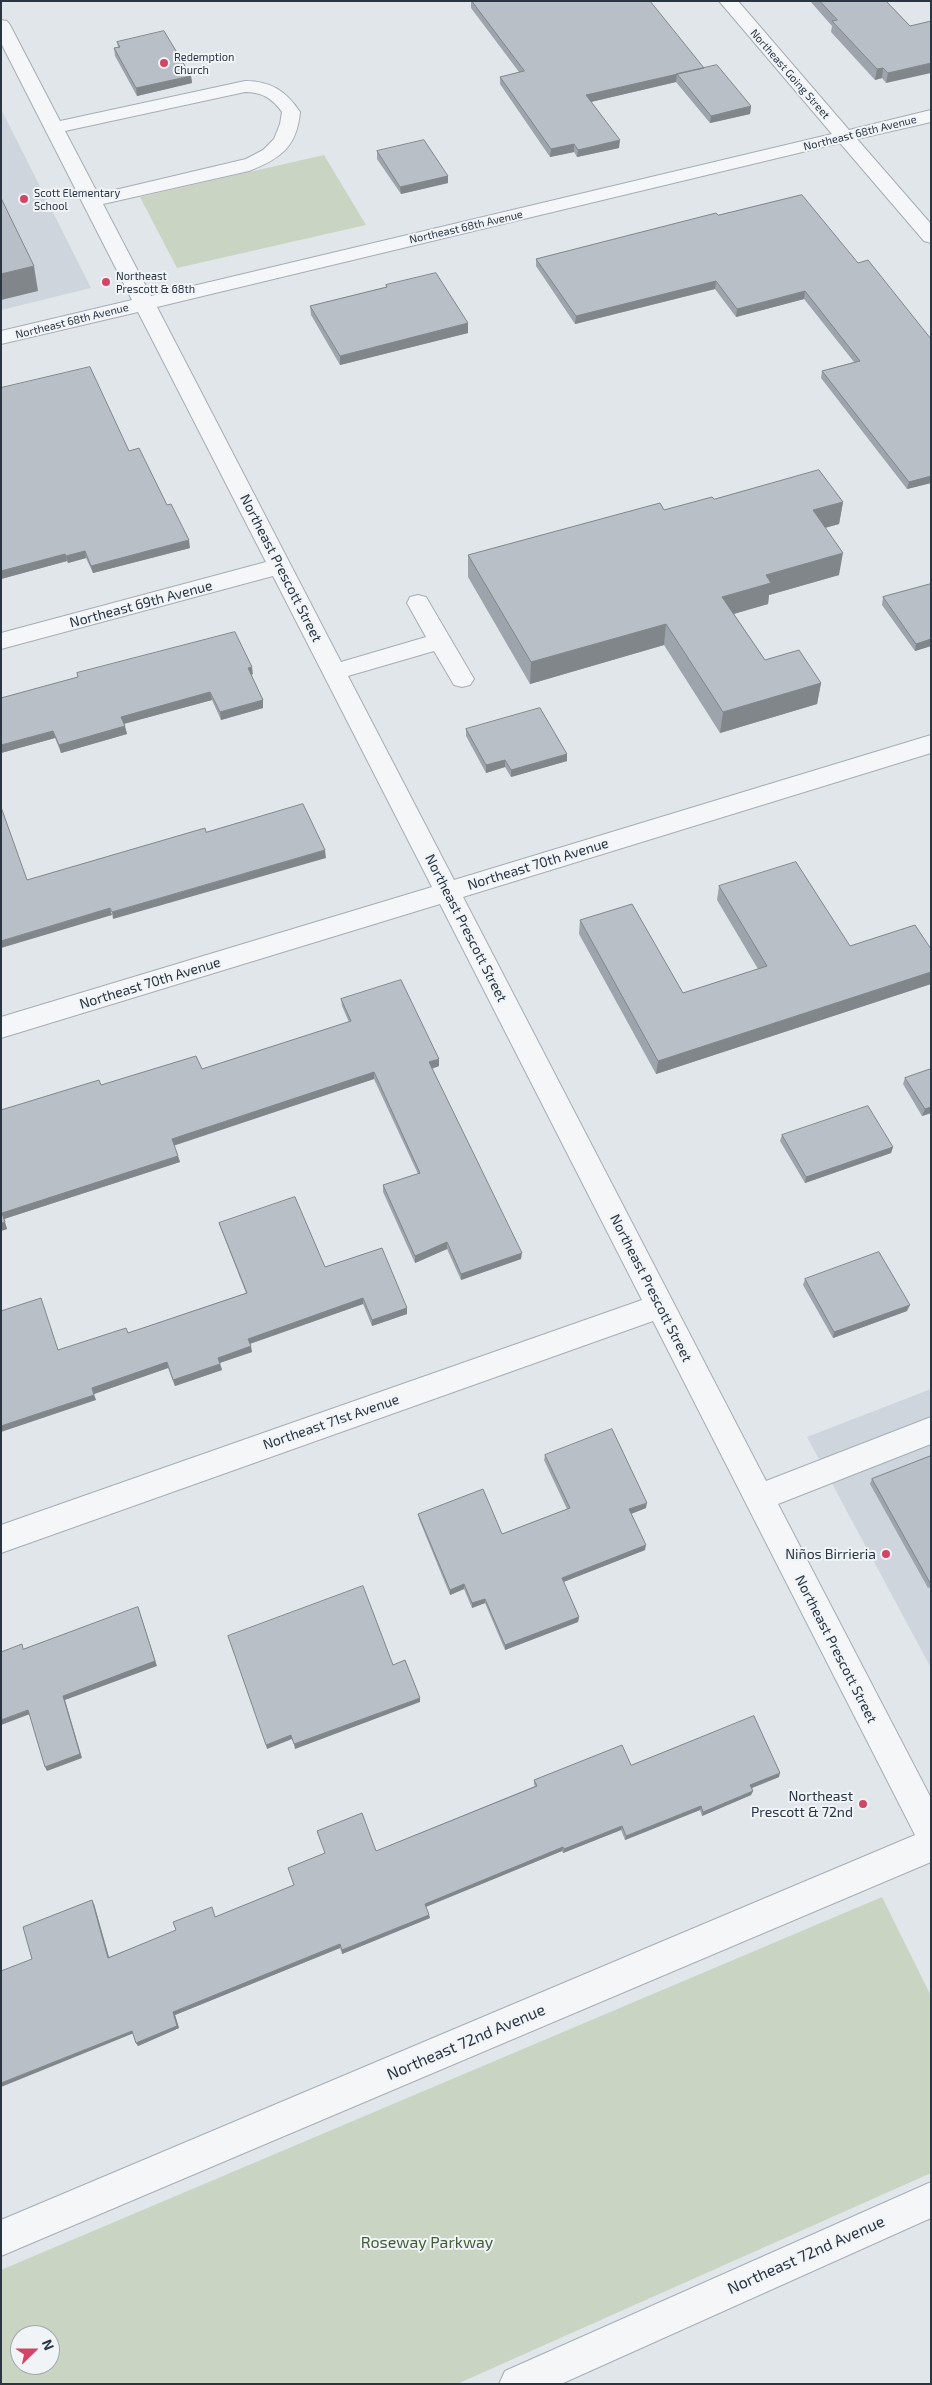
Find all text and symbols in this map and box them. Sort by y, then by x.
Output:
street label: Northeast Going Street [747,26,833,122]
place label: Redemption Church [174,50,234,76]
marker: Redemption Church [158,57,170,69]
street label: Northeast 68th Avenue [802,113,918,153]
place label: Scott Elementary School [34,186,120,212]
marker: Scott Elementary School [18,193,30,205]
street label: Northeast 68th Avenue [408,208,524,246]
place label: Northeast Prescott & 68th [116,269,195,295]
marker: Northeast Prescott & 68th [100,276,112,288]
street label: Northeast 68th Avenue [14,301,130,341]
street label: Northeast Prescott Street [236,491,326,645]
street label: Northeast 69th Avenue [68,577,214,631]
street label: Northeast 70th Avenue [465,835,611,893]
street label: Northeast Prescott Street [421,851,511,1005]
street label: Northeast 70th Avenue [77,954,223,1012]
street label: Northeast Prescott Street [606,1211,696,1365]
street label: Northeast 71st Avenue [261,1391,401,1453]
place label: Niños Birrieria [785,1546,876,1562]
marker: Niños Birrieria [880,1548,892,1560]
street label: Northeast Prescott Street [791,1572,881,1726]
place label: Northeast Prescott & 72nd [751,1788,853,1820]
marker: Northeast Prescott & 72nd [857,1798,869,1810]
street label: Northeast 72nd Avenue [384,2000,548,2084]
street label: Northeast 72nd Avenue [724,2212,888,2298]
park label: Roseway Parkway [361,2233,493,2253]
north arrow [10,2325,60,2375]
text: N [39,2337,58,2352]

